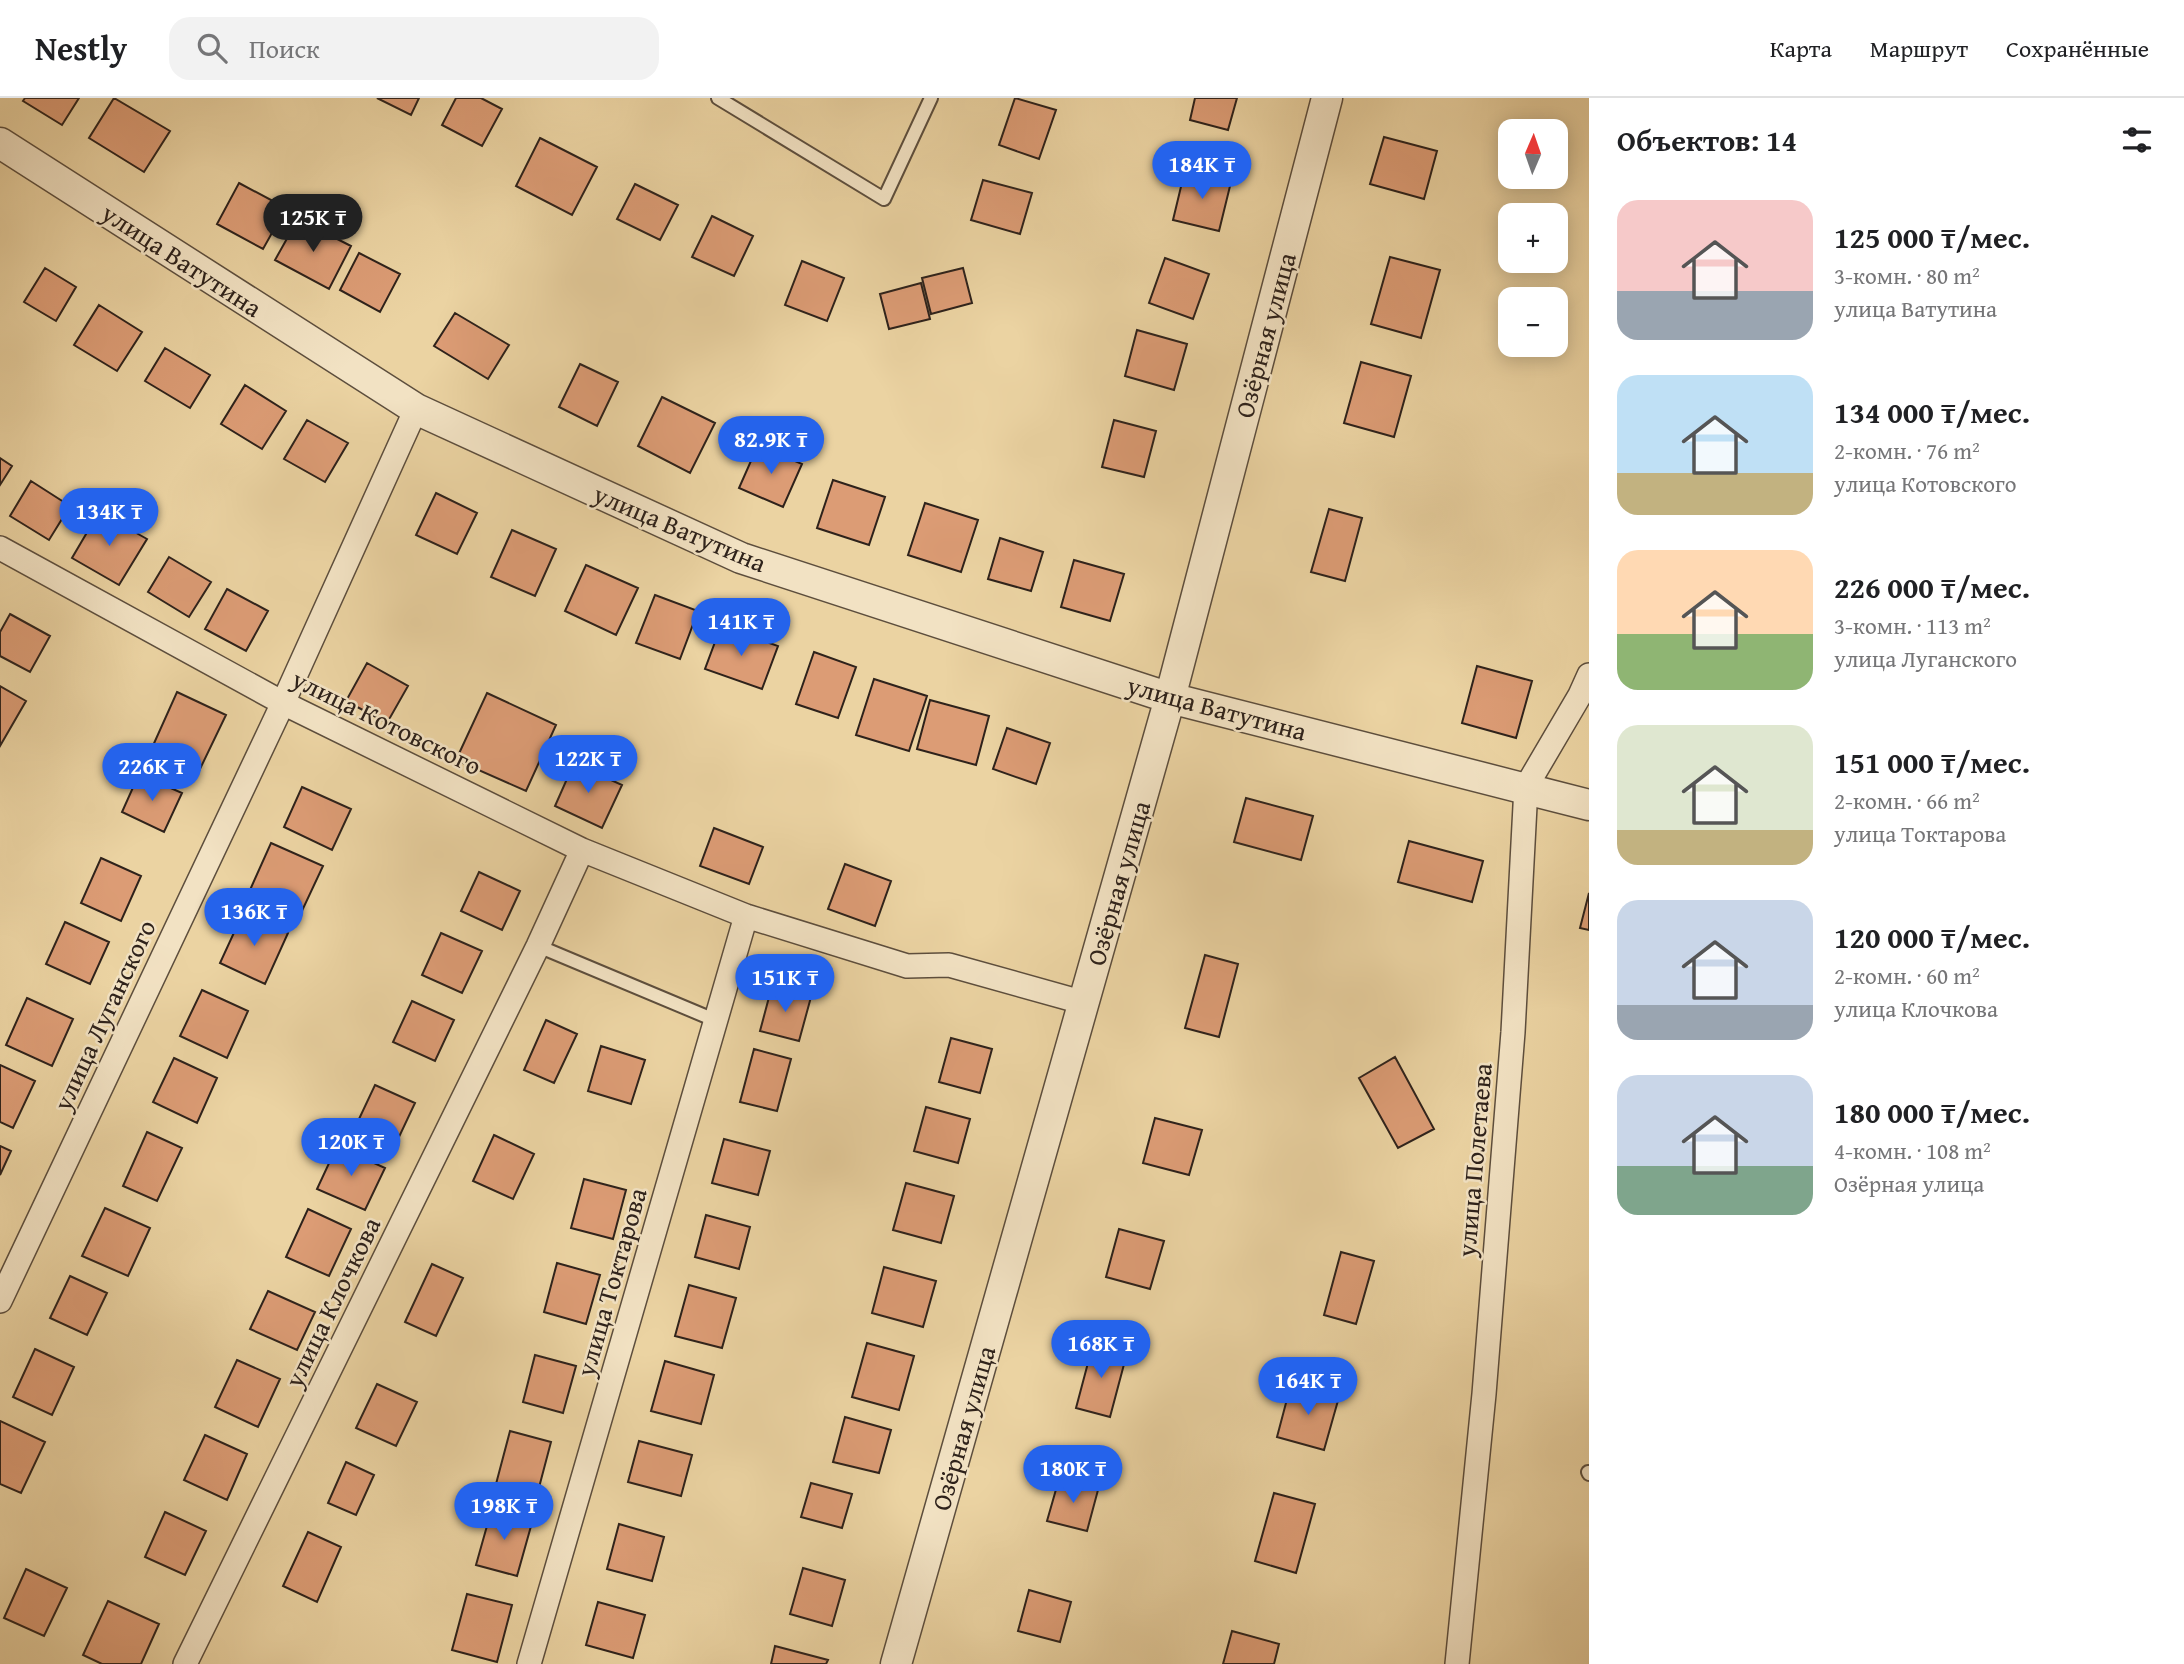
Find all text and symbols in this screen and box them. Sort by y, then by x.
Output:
search box [169,17,659,80]
text: Nestly [35,24,127,72]
icon: search [193,29,231,67]
text: Поиск [249,29,320,68]
text: Карта [1770,31,1832,66]
text: Маршрут [1870,31,1968,66]
text: Сохранённые [2006,31,2149,66]
text: Объектов: 14 [1617,118,1797,162]
north arrow [1498,119,1568,189]
map controls [1498,119,1568,357]
icon: filters [2118,121,2156,159]
pin: 184K ₸ [1145,141,1259,201]
text: 184K ₸ [1168,147,1236,180]
street label: улица Ватутина [93,193,270,327]
pin: 125K ₸ [256,194,370,254]
text: 125K ₸ [279,200,347,233]
button: + [1498,203,1568,273]
text: 125 000 ₸/мес. [1834,215,2030,259]
icon: home [1673,228,1757,312]
street label: Озёрная улица [1224,247,1306,422]
text: 3-комн. · 80 m² [1834,259,1980,292]
button: − [1498,287,1568,357]
text: улица Ватутина [1834,292,1997,325]
text: 134 000 ₸/мес. [1834,390,2030,434]
icon: home [1673,403,1757,487]
pin: 82.9K ₸ [706,416,836,476]
text: 82.9K ₸ [734,422,808,455]
text: 2-комн. · 76 m² [1834,434,1980,467]
text: улица Котовского [1834,467,2017,500]
street label: улица Ватутина [587,474,773,582]
pin: 134K ₸ [52,489,166,548]
text: 134K ₸ [75,494,143,527]
text: 226 000 ₸/мес. [1834,565,2030,609]
icon: home [1673,578,1757,662]
pin: 141K ₸ [684,598,798,658]
text: 141K ₸ [707,604,775,637]
text: 3-комн. · 113 m² [1834,609,1991,642]
text: улица Луганского [1834,642,2017,675]
street label: улица Котовского [285,659,488,785]
street label: улица Ватутина [1122,665,1312,751]
pin: 122K ₸ [531,736,645,795]
text: 151 000 ₸/мес. [1834,740,2030,784]
text: 122K ₸ [554,741,622,774]
pin: 226K ₸ [95,744,209,803]
text: 226K ₸ [118,749,186,782]
icon: home [1673,753,1757,837]
text: 2-комн. · 66 m² [1834,784,1980,817]
street label: Озёрная улица [1076,795,1160,970]
text: улица Токтарова [1834,817,2006,850]
pin: 136K ₸ [197,888,311,948]
text: 136K ₸ [220,894,288,927]
street label: улица Луганского [42,913,165,1118]
text: 120 000 ₸/мес. [1834,915,2030,959]
icon: home [1673,928,1757,1012]
pin: 151K ₸ [728,954,842,1014]
text: 2-комн. · 60 m² [1834,959,1980,992]
text: 151K ₸ [751,960,819,993]
text: улица Клочкова [1834,992,1998,1025]
street label: улица Полетаева [1446,1061,1502,1260]
text: 180 000 ₸/мес. [1834,1090,2030,1134]
icon: home [1673,1103,1757,1187]
pin: 120K ₸ [294,1118,408,1178]
text: 120K ₸ [317,1124,385,1157]
text: 4-комн. · 108 m² [1834,1134,1991,1167]
text: Озёрная улица [1834,1167,1984,1200]
street label: улица Токтарова [565,1182,657,1382]
street label: улица Клочкова [273,1210,390,1395]
pin: 168K ₸ [1044,1320,1158,1380]
text: 168K ₸ [1067,1326,1135,1359]
street label: Озёрная улица [921,1340,1005,1515]
pin: 164K ₸ [1251,1358,1365,1417]
text: 164K ₸ [1274,1363,1342,1396]
pin: 180K ₸ [1016,1446,1130,1505]
text: 180K ₸ [1039,1451,1107,1484]
pin: 198K ₸ [447,1482,561,1542]
text: 198K ₸ [470,1488,538,1521]

